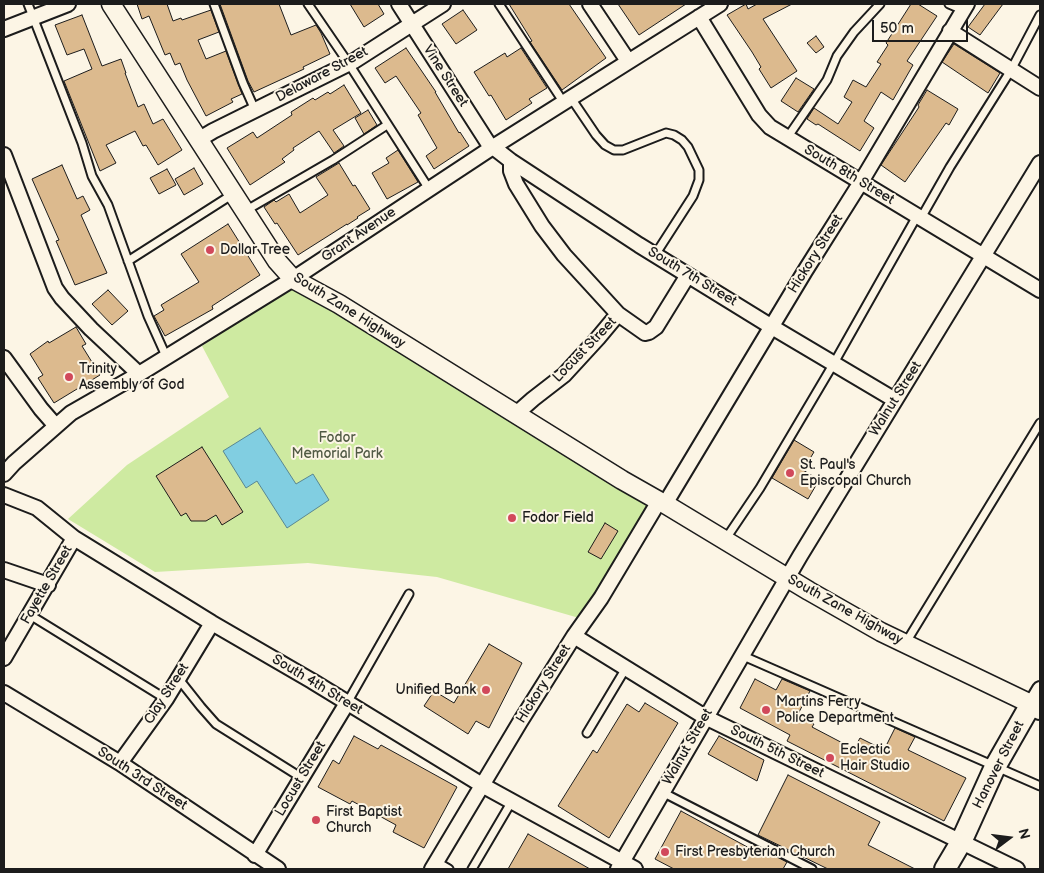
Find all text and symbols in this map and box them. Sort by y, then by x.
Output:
scale bar [874,10,970,42]
text: 50 m [880,19,914,38]
street label: Vine Street [419,42,471,110]
street label: Delaware Street [273,44,371,106]
street label: South 8th Street [801,141,897,209]
street label: Grant Avenue [319,204,399,266]
street label: Hickory Street [785,211,847,297]
place label: Dollar Tree [220,242,290,258]
marker: Dollar Tree [204,244,216,256]
street label: South 7th Street [644,244,740,310]
street label: South Zane Highway [290,270,408,352]
street label: Locust Street [550,314,620,386]
street label: Walnut Street [866,358,926,440]
place label: Trinity Assembly of God [79,361,184,394]
marker: Trinity Assembly of God [63,371,75,383]
park label: Fodor Memorial Park [291,430,383,462]
place label: St. Paul's Episcopal Church [800,457,911,490]
marker: St. Paul's Episcopal Church [784,467,796,479]
place label: Fodor Field [522,510,594,526]
marker: Fodor Field [506,512,518,524]
street label: Fayette Street [18,543,76,627]
street label: South Zane Highway [784,571,906,649]
street label: Hickory Street [513,641,575,727]
street label: South 4th Street [269,651,365,719]
street label: Clay Street [141,660,193,728]
place label: Unified Bank [395,682,476,698]
marker: Unified Bank [480,684,492,696]
place label: Martins Ferry Police Department [776,694,894,726]
marker: Martins Ferry Police Department [760,704,772,716]
street label: Walnut Street [659,706,717,788]
street label: Hanover Street [970,718,1028,812]
street label: South 5th Street [727,722,827,782]
street label: Locust Street [272,739,330,819]
place label: Eclectic Hair Studio [840,742,910,774]
street label: South 3rd Street [94,744,190,814]
marker: Eclectic Hair Studio [824,752,836,764]
place label: First Baptist Church [326,804,402,836]
north arrow [984,813,1034,863]
marker: First Baptist Church [310,814,322,826]
text: N [1014,827,1034,841]
place label: First Presbyterian Church [675,844,835,860]
marker: First Presbyterian Church [659,846,671,858]

